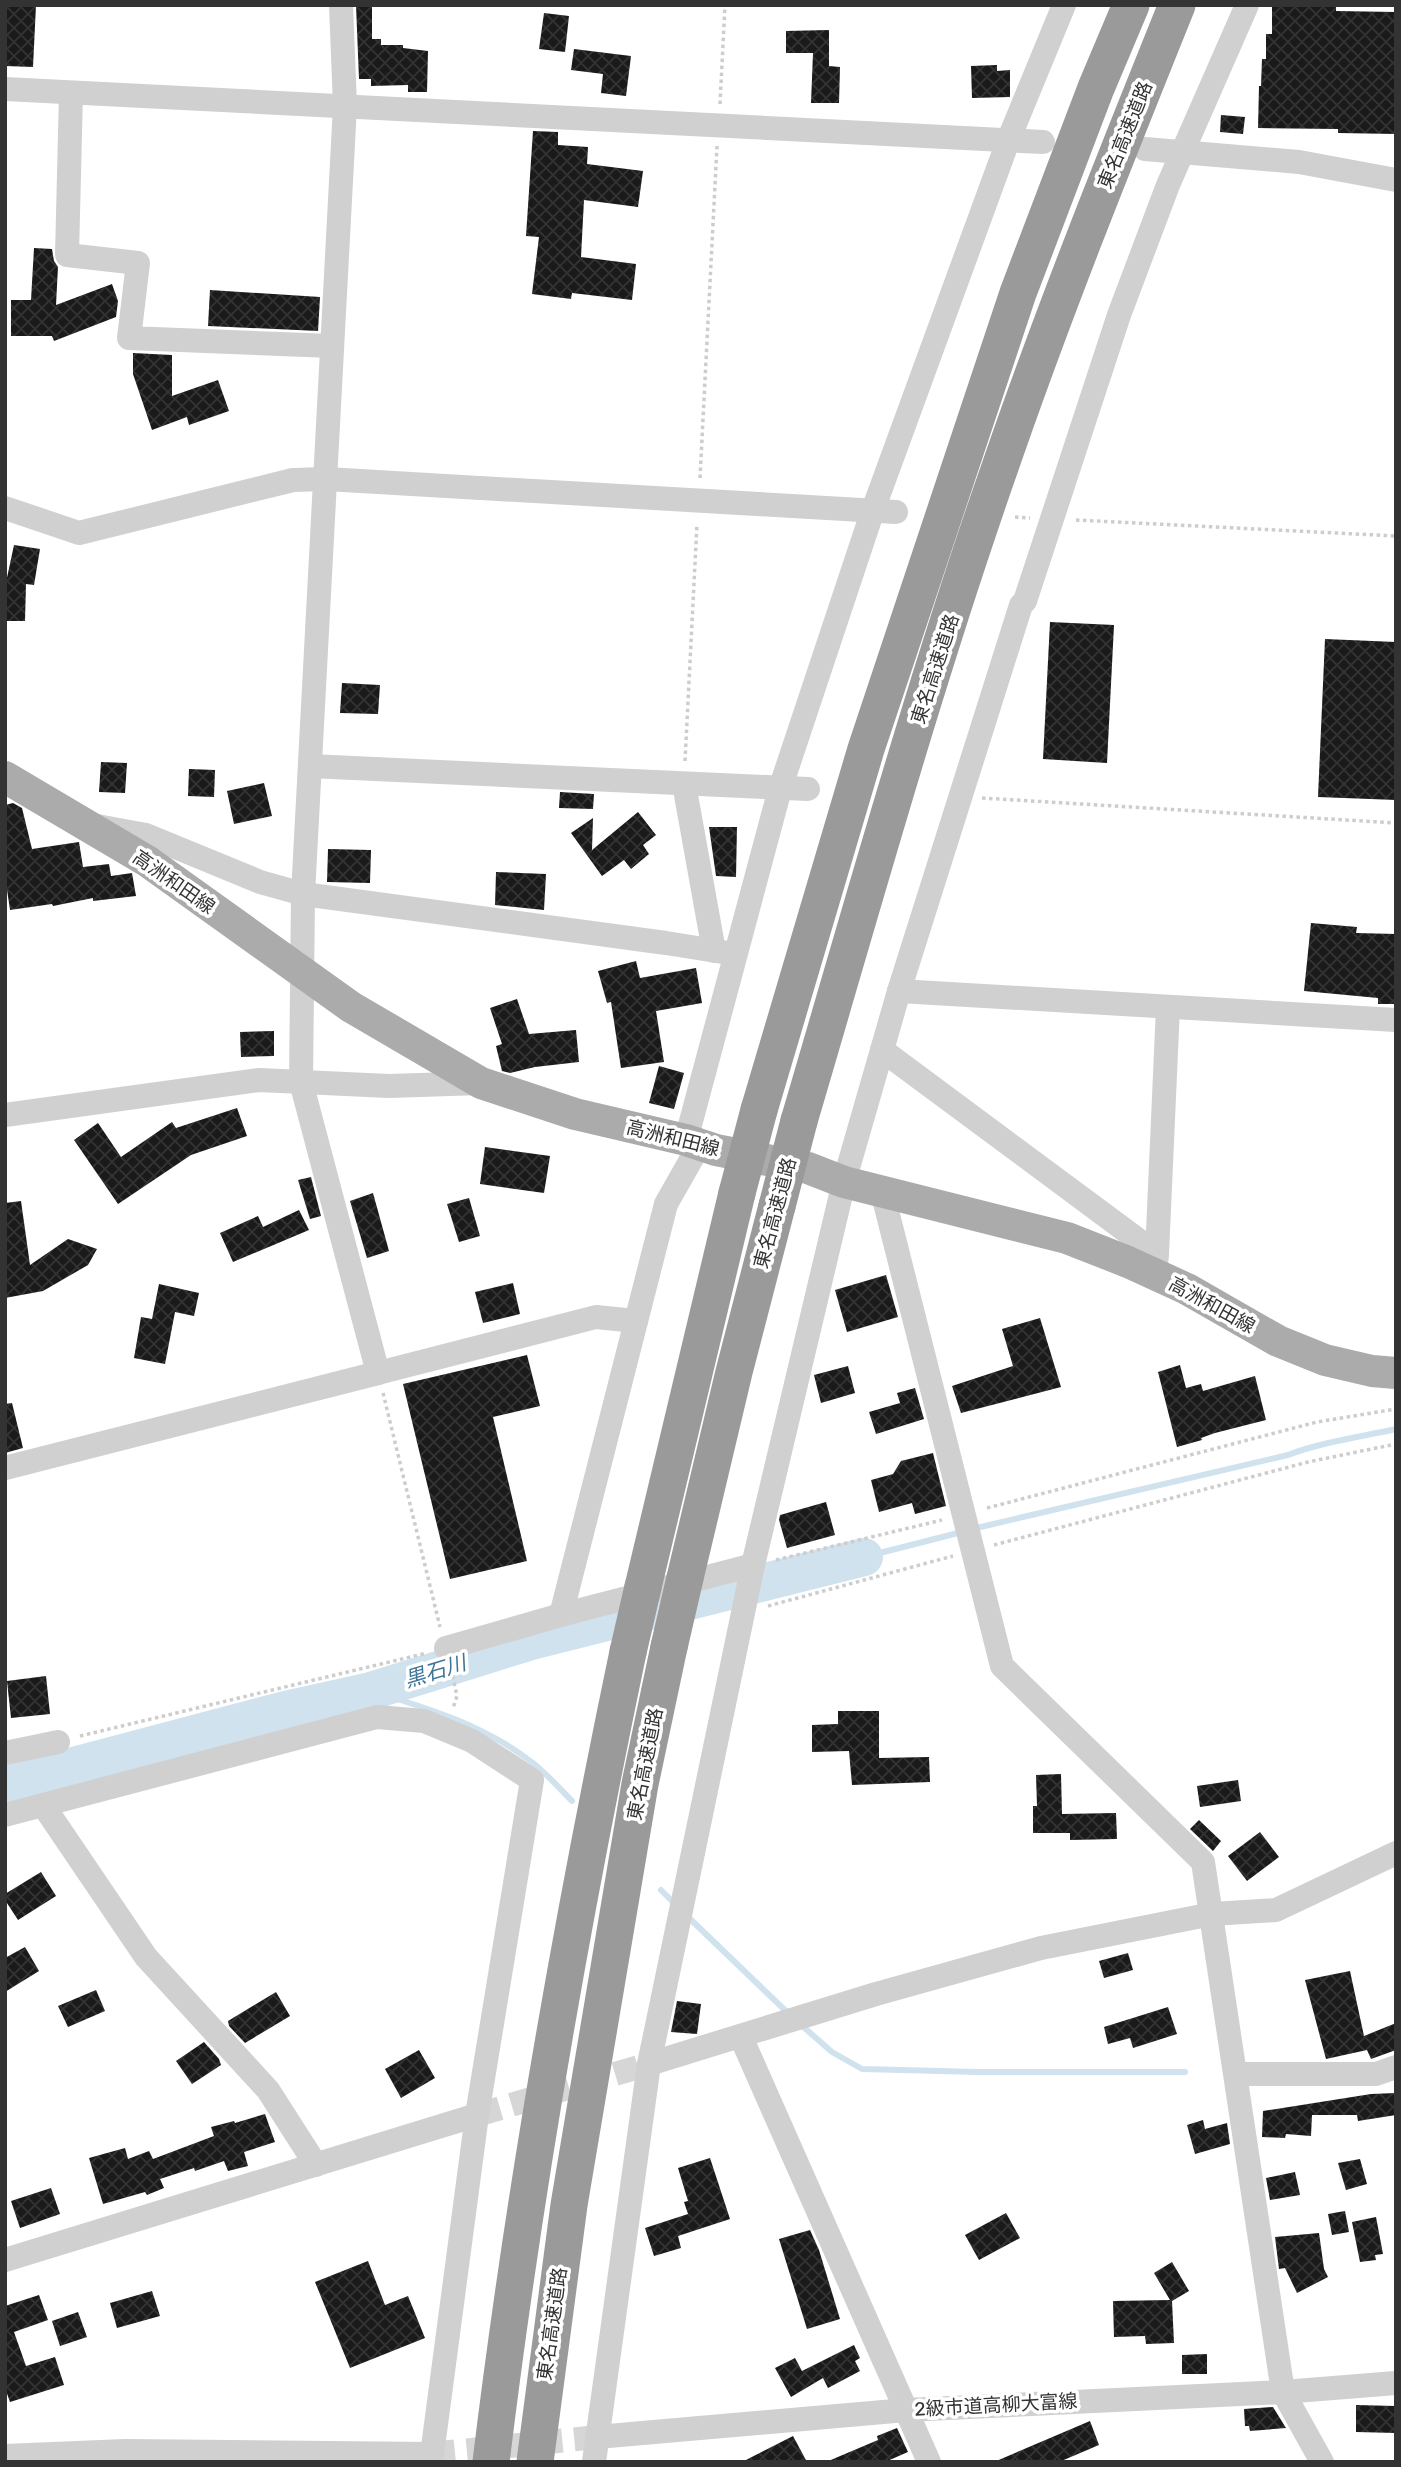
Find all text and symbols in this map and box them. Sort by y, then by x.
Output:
street label: 東名高速道路 [1093,78,1157,192]
street label: 東名高速道路 [906,611,964,727]
street label: 高洲和田線 [128,845,220,919]
street label: 高洲和田線 [624,1115,722,1161]
street label: 東名高速道路 [749,1155,801,1271]
street label: 高洲和田線 [1165,1272,1259,1338]
water label: 黒石川 [401,1649,471,1692]
street label: 東名高速道路 [623,1706,667,1822]
street label: 東名高速道路 [533,2266,571,2382]
street label: 2級市道高柳大富線 [914,2389,1078,2421]

